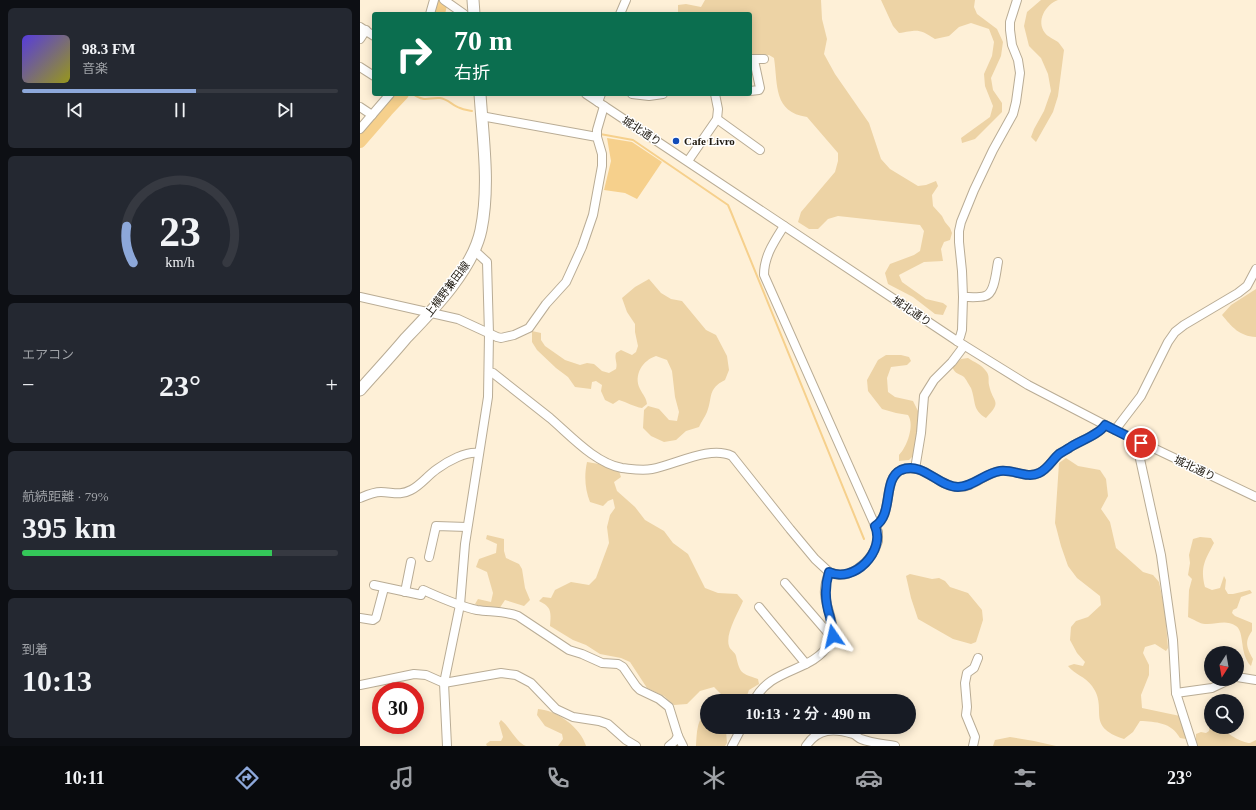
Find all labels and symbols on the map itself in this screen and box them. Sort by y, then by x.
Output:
street label: 城北通り [620,114,664,148]
place label: Cafe Livro [684,135,735,147]
marker: Cafe Livro [671,136,681,146]
street label: 上横野兼田線 [422,259,472,319]
street label: 城北通り [890,294,934,328]
pin [1124,426,1158,460]
street label: 城北通り [1173,453,1217,483]
position arrow [812,615,854,657]
north arrow [1204,646,1244,686]
speed limit sign: 30 [372,682,424,734]

